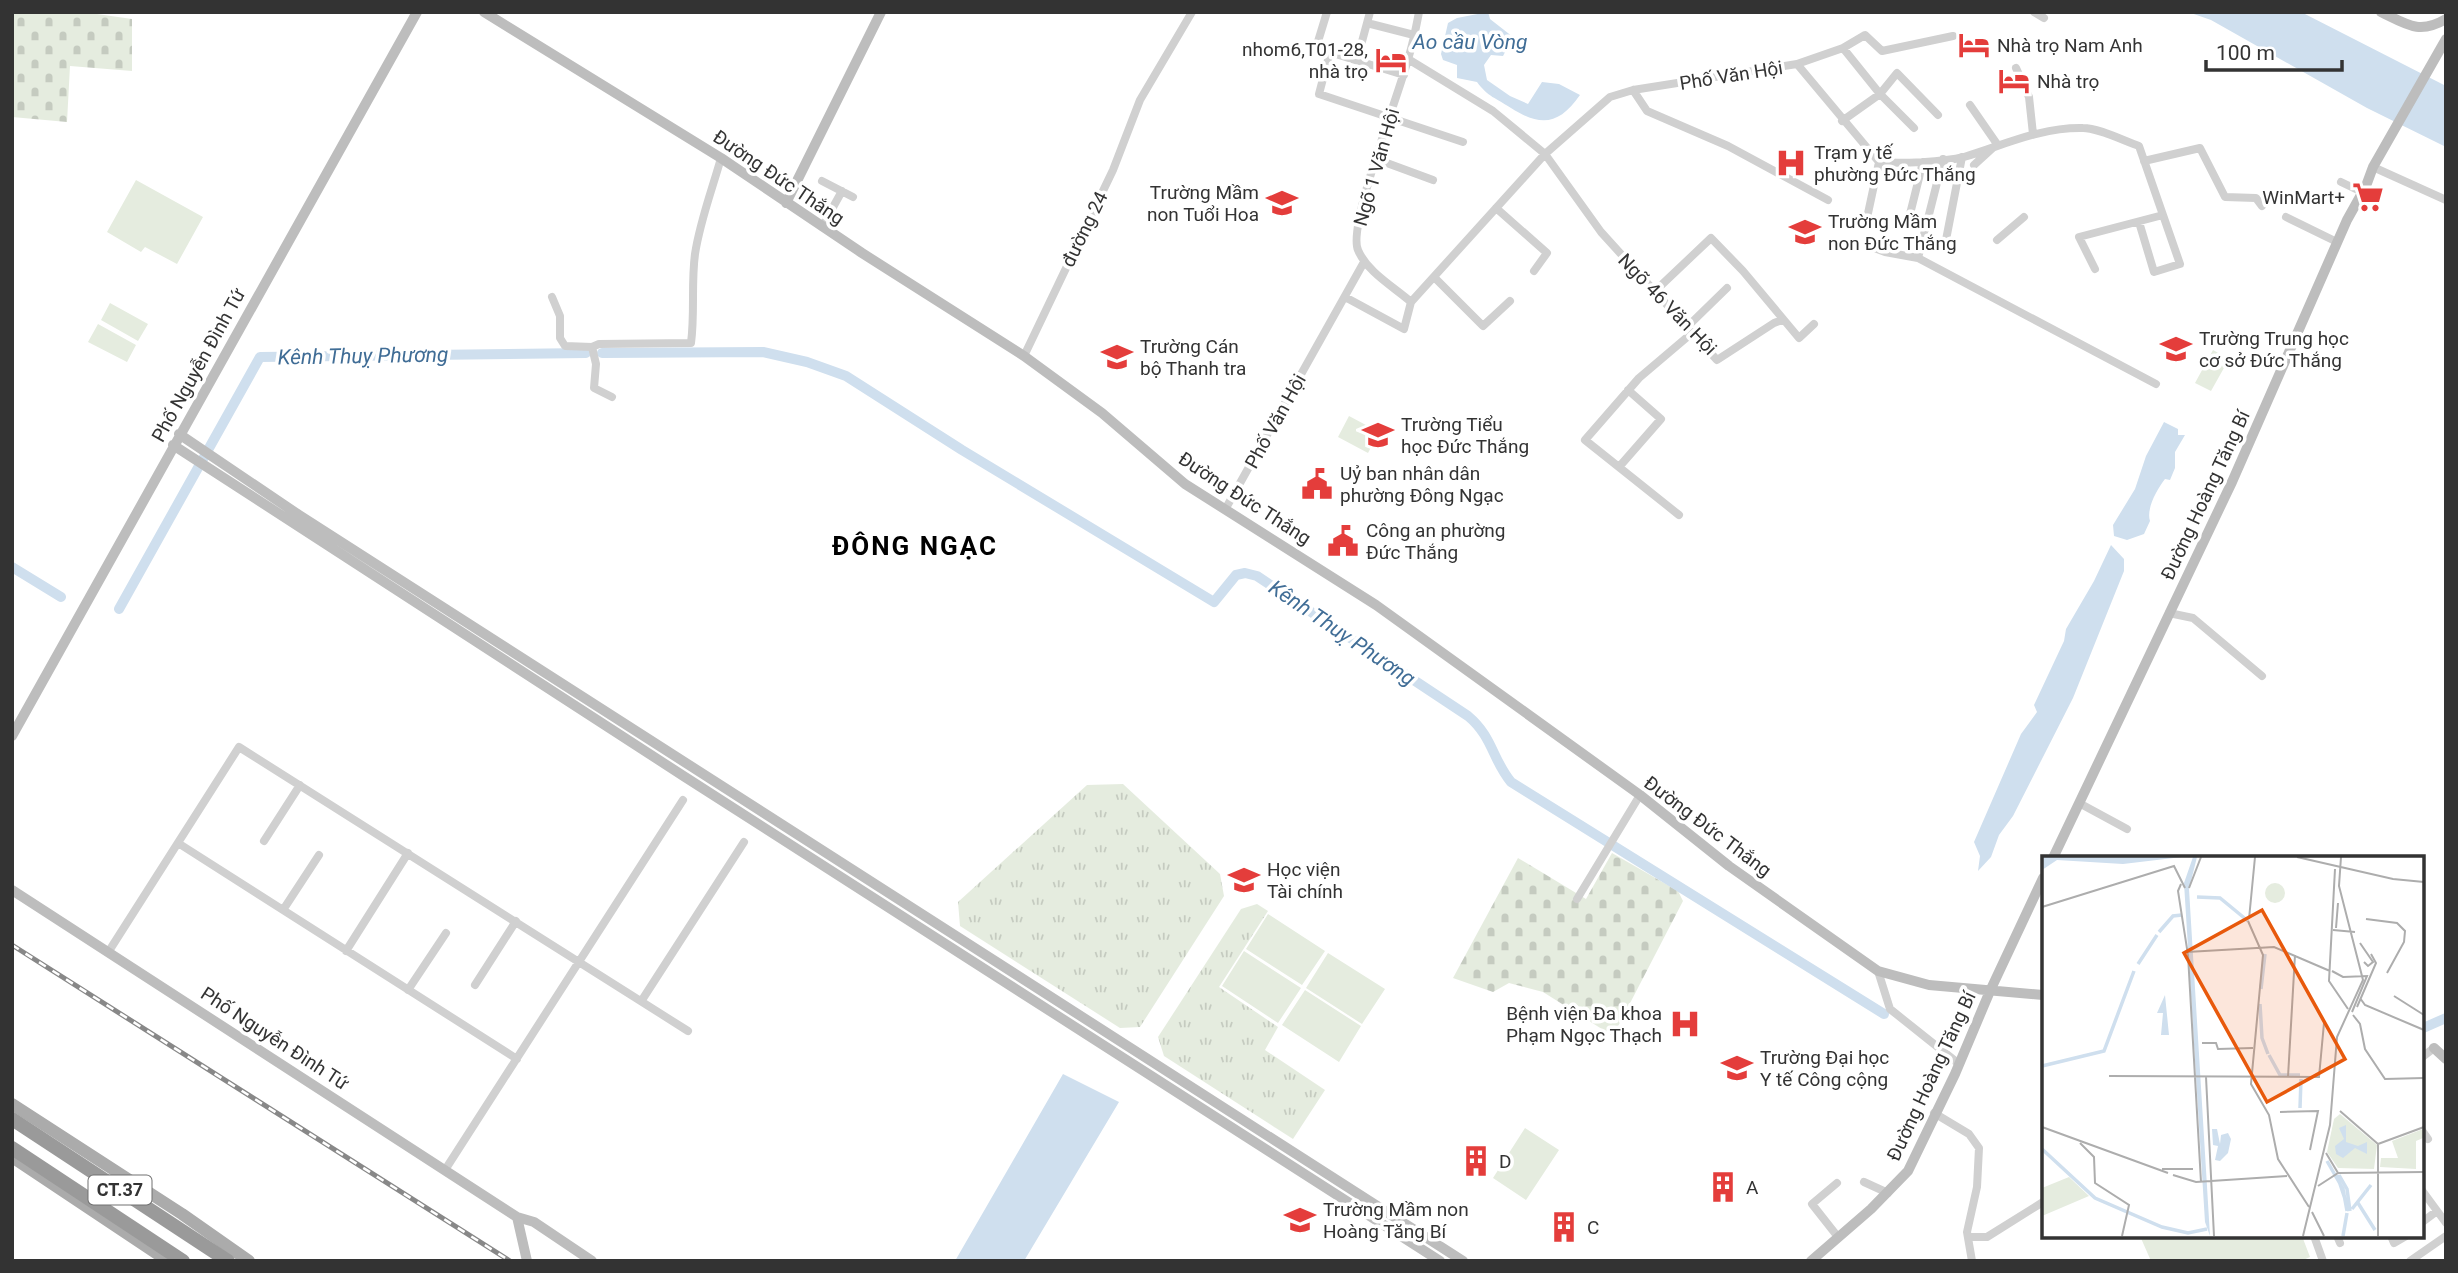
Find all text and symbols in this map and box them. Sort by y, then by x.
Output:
hotel icon: Nhà trọ Nam Anh [1957,28,1991,62]
scale bar [2206,28,2342,72]
water label: Ao cầu Vòng [1412,30,1527,54]
place label: Nhà trọ Nam Anh [1997,34,2143,57]
place label: nhom6,T01-28, nhà trọ [1242,38,1368,83]
text: 100 m [2216,41,2275,65]
hotel icon: nhom6,T01-28, nhà trọ [1374,43,1408,77]
street label: Phố Văn Hội [1678,56,1784,95]
hotel icon: Nhà trọ [1997,64,2031,98]
place label: Nhà trọ [2037,70,2099,93]
street label: Ngõ 1 Văn Hội [1349,106,1404,229]
street label: Đường Đức Thắng [709,125,849,230]
place label: Trạm y tế phường Đức Thắng [1814,141,1976,186]
hospital icon: Trạm y tế phường Đức Thắng [1774,146,1808,180]
supermarket icon: WinMart+ [2351,180,2385,214]
place label: Trường Mầm non Tuổi Hoa [1147,181,1259,226]
school or university icon: Trường Mầm non Tuổi Hoa [1265,186,1299,220]
place label: WinMart+ [2262,186,2345,209]
street label: đường 24 [1056,187,1113,271]
place label: Trường Mầm non Đức Thắng [1828,210,1957,255]
school or university icon: Trường Mầm non Đức Thắng [1788,215,1822,249]
street label: Ngõ 46 Văn Hội [1613,249,1722,360]
street label: Phố Nguyễn Đình Tứ [147,283,251,446]
place label: Trường Trung học cơ sở Đức Thắng [2199,327,2349,372]
school or university icon: Trường Trung học cơ sở Đức Thắng [2159,332,2193,366]
place label: Trường Cán bộ Thanh tra [1140,335,1246,380]
school or university icon: Trường Cán bộ Thanh tra [1100,340,1134,374]
water label: Kênh Thuỵ Phương [277,343,449,369]
street label: Phố Văn Hội [1240,370,1311,472]
street label: Đường Hoàng Tăng Bí [2156,406,2255,584]
place label: Trường Tiểu học Đức Thắng [1401,413,1529,458]
school or university icon: Trường Tiểu học Đức Thắng [1361,418,1395,452]
street label: Đường Đức Thắng [1174,447,1315,550]
place label: Uỷ ban nhân dân phường Đông Ngạc [1340,462,1504,507]
public building icon: Uỷ ban nhân dân phường Đông Ngạc [1300,467,1334,501]
place label: Công an phường Đức Thắng [1366,519,1506,564]
public building icon: Công an phường Đức Thắng [1326,524,1360,558]
district label: ĐÔNG NGẠC [832,531,998,561]
water label: Kênh Thuỵ Phương [1264,575,1420,691]
street label: Đường Đức Thắng [1640,771,1776,882]
inset map [2042,856,2423,1238]
place label: Học viện Tài chính [1267,858,1343,903]
school or university icon: Học viện Tài chính [1227,863,1261,897]
street label: Phố Nguyễn Đình Tứ [196,982,354,1096]
street label: Đường Hoàng Tăng Bí [1882,987,1981,1165]
place label: Bệnh viện Đa khoa Phạm Ngọc Thạch [1506,1002,1662,1047]
hospital icon: Bệnh viện Đa khoa Phạm Ngọc Thạch [1668,1007,1702,1041]
place label: Trường Đại học Y tế Công cộng [1760,1046,1889,1091]
school or university icon: Trường Đại học Y tế Công cộng [1720,1051,1754,1085]
building icon: D [1459,1144,1493,1178]
place label: D [1499,1150,1511,1173]
building icon: A [1706,1170,1740,1204]
road number: CT.37 [88,1176,152,1204]
place label: A [1746,1176,1759,1199]
place label: Trường Mầm non Hoàng Tăng Bí [1323,1198,1469,1243]
school or university icon: Trường Mầm non Hoàng Tăng Bí [1283,1203,1317,1237]
building icon: C [1547,1210,1581,1244]
place label: C [1587,1216,1599,1239]

